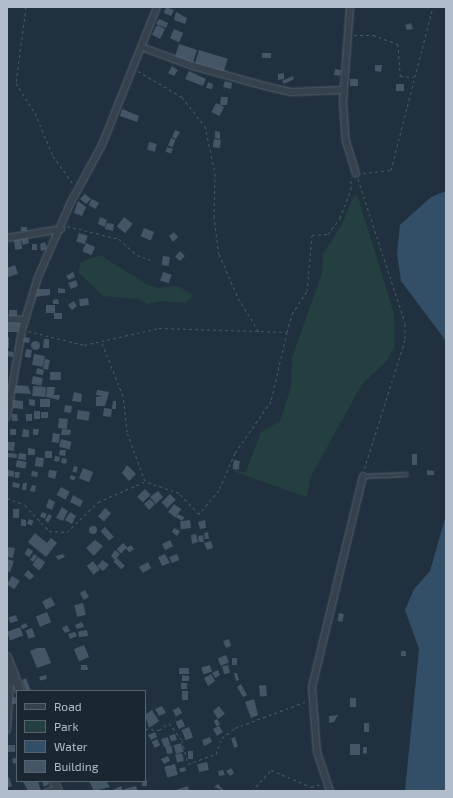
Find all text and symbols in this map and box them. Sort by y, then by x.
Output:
legend [16,690,146,782]
text: Road [54,699,82,713]
text: Park [54,719,79,733]
text: Water [54,739,88,753]
text: Building [54,759,98,773]

